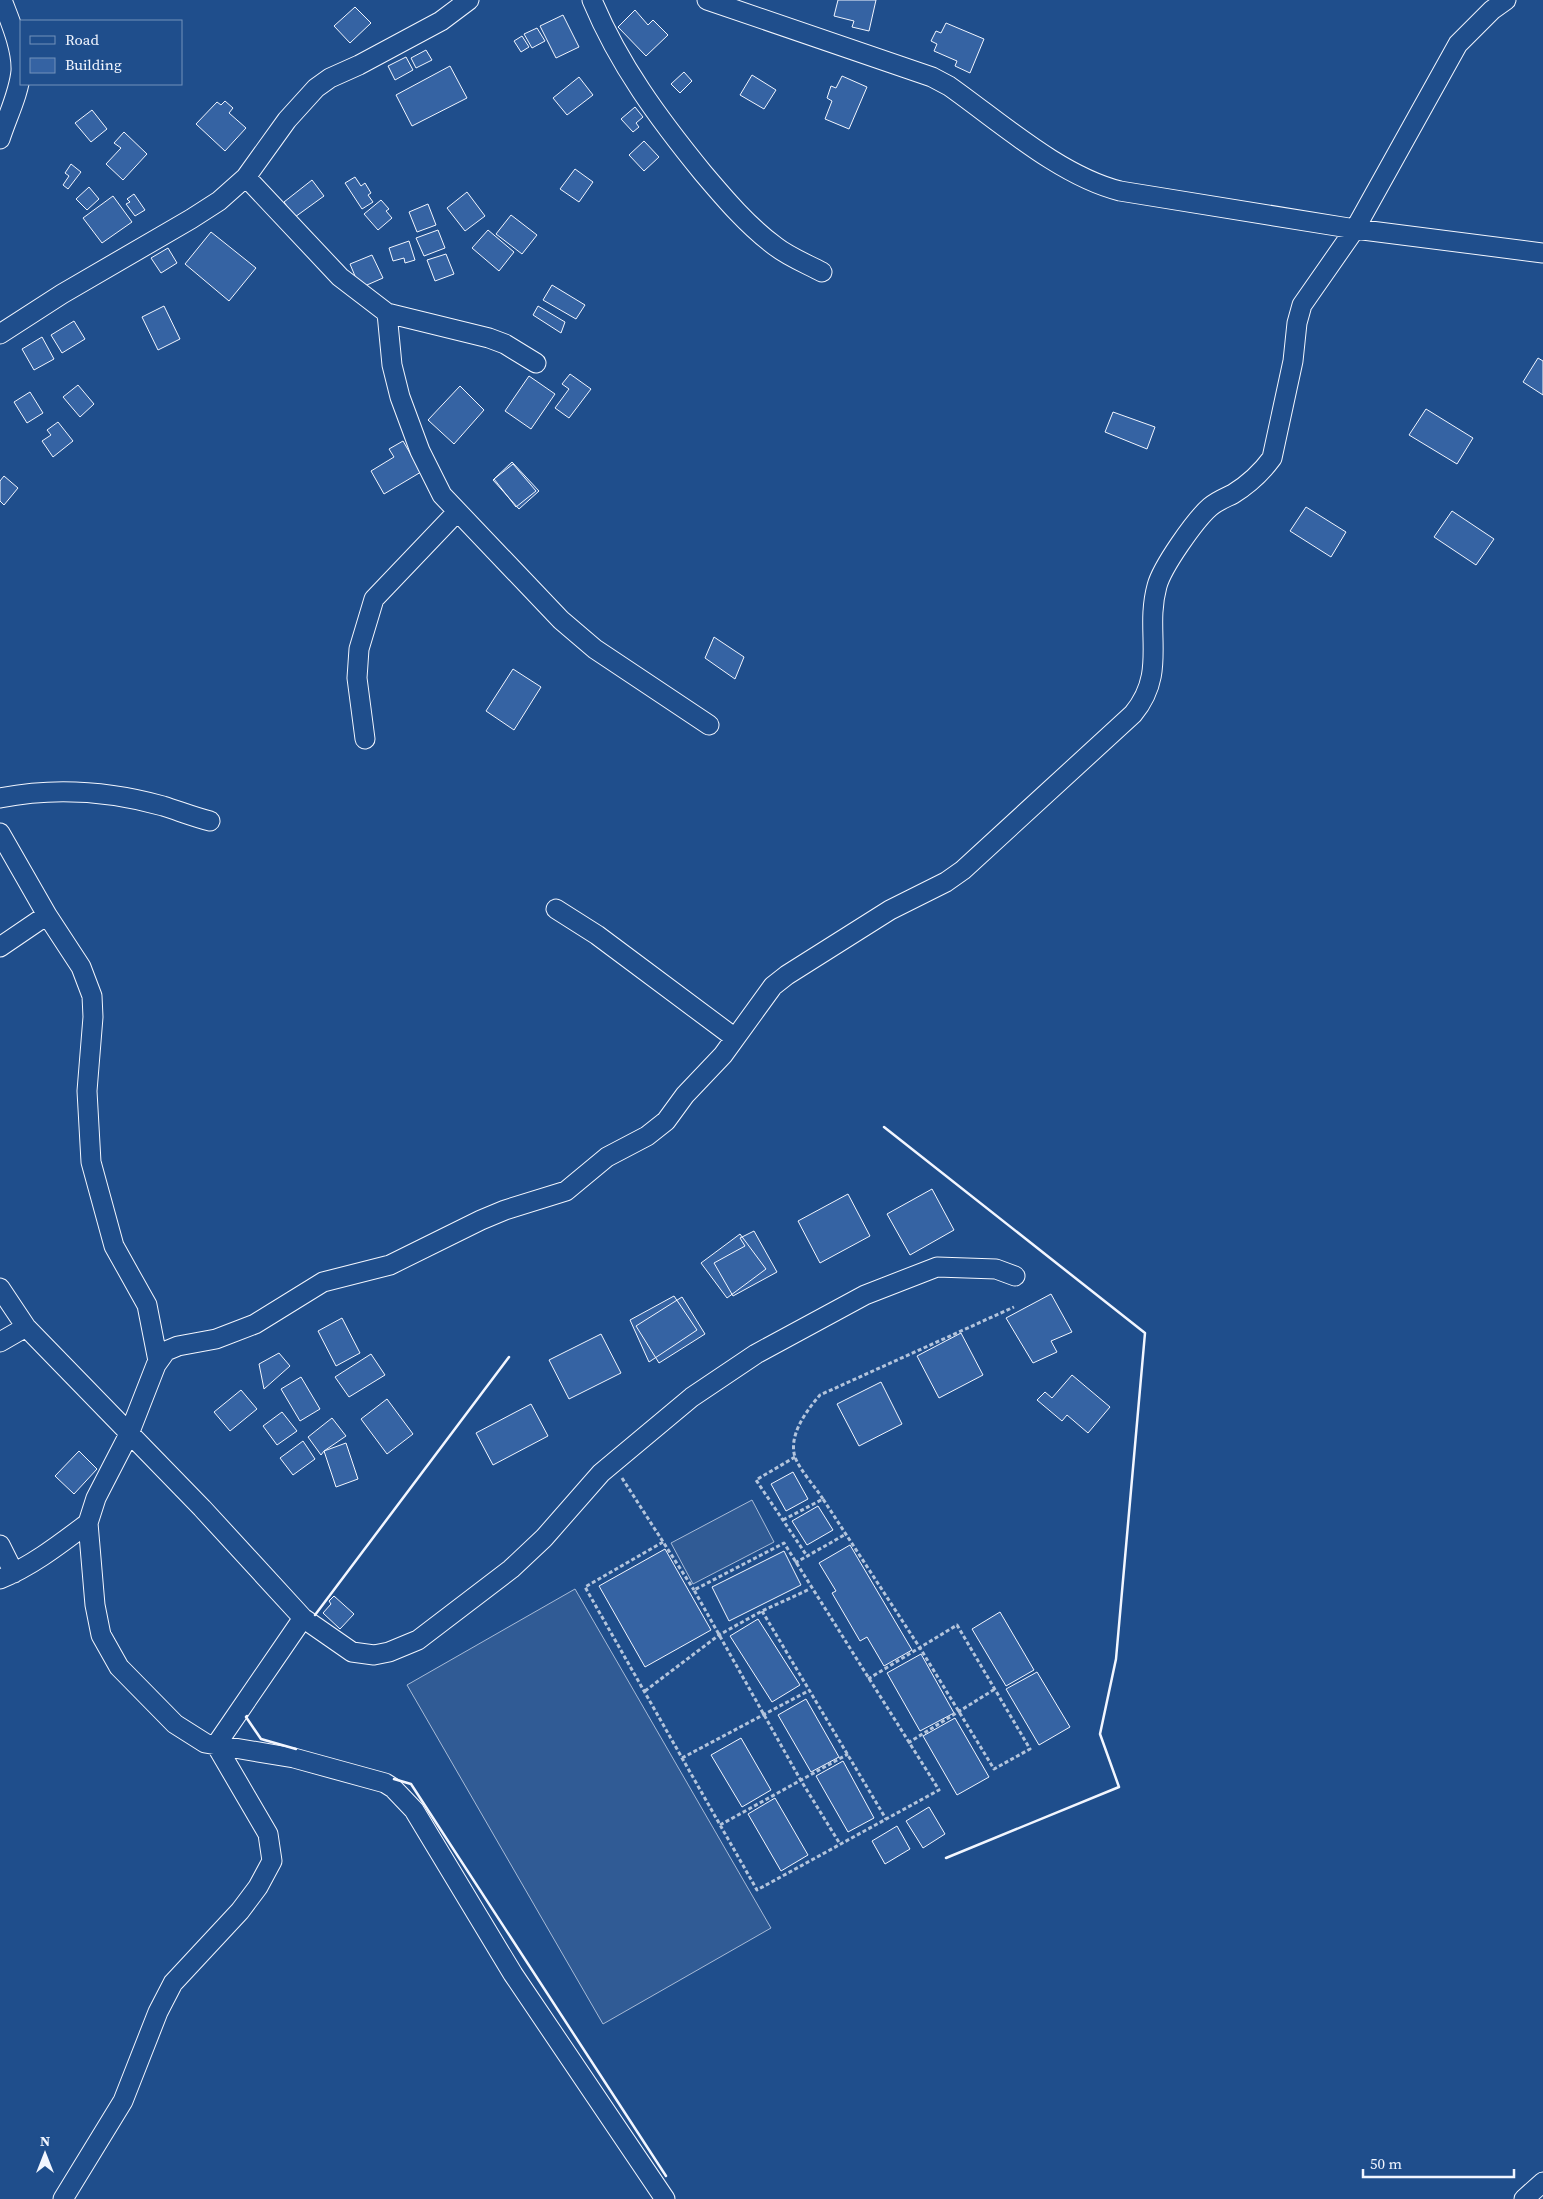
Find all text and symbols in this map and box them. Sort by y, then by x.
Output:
legend [20,20,182,85]
text: Road [65,29,99,50]
text: Building [65,54,122,75]
north arrow [20,2129,70,2179]
text: N [40,2131,50,2151]
scale bar [1363,2146,1514,2178]
text: 50 m [1370,2153,1402,2174]

